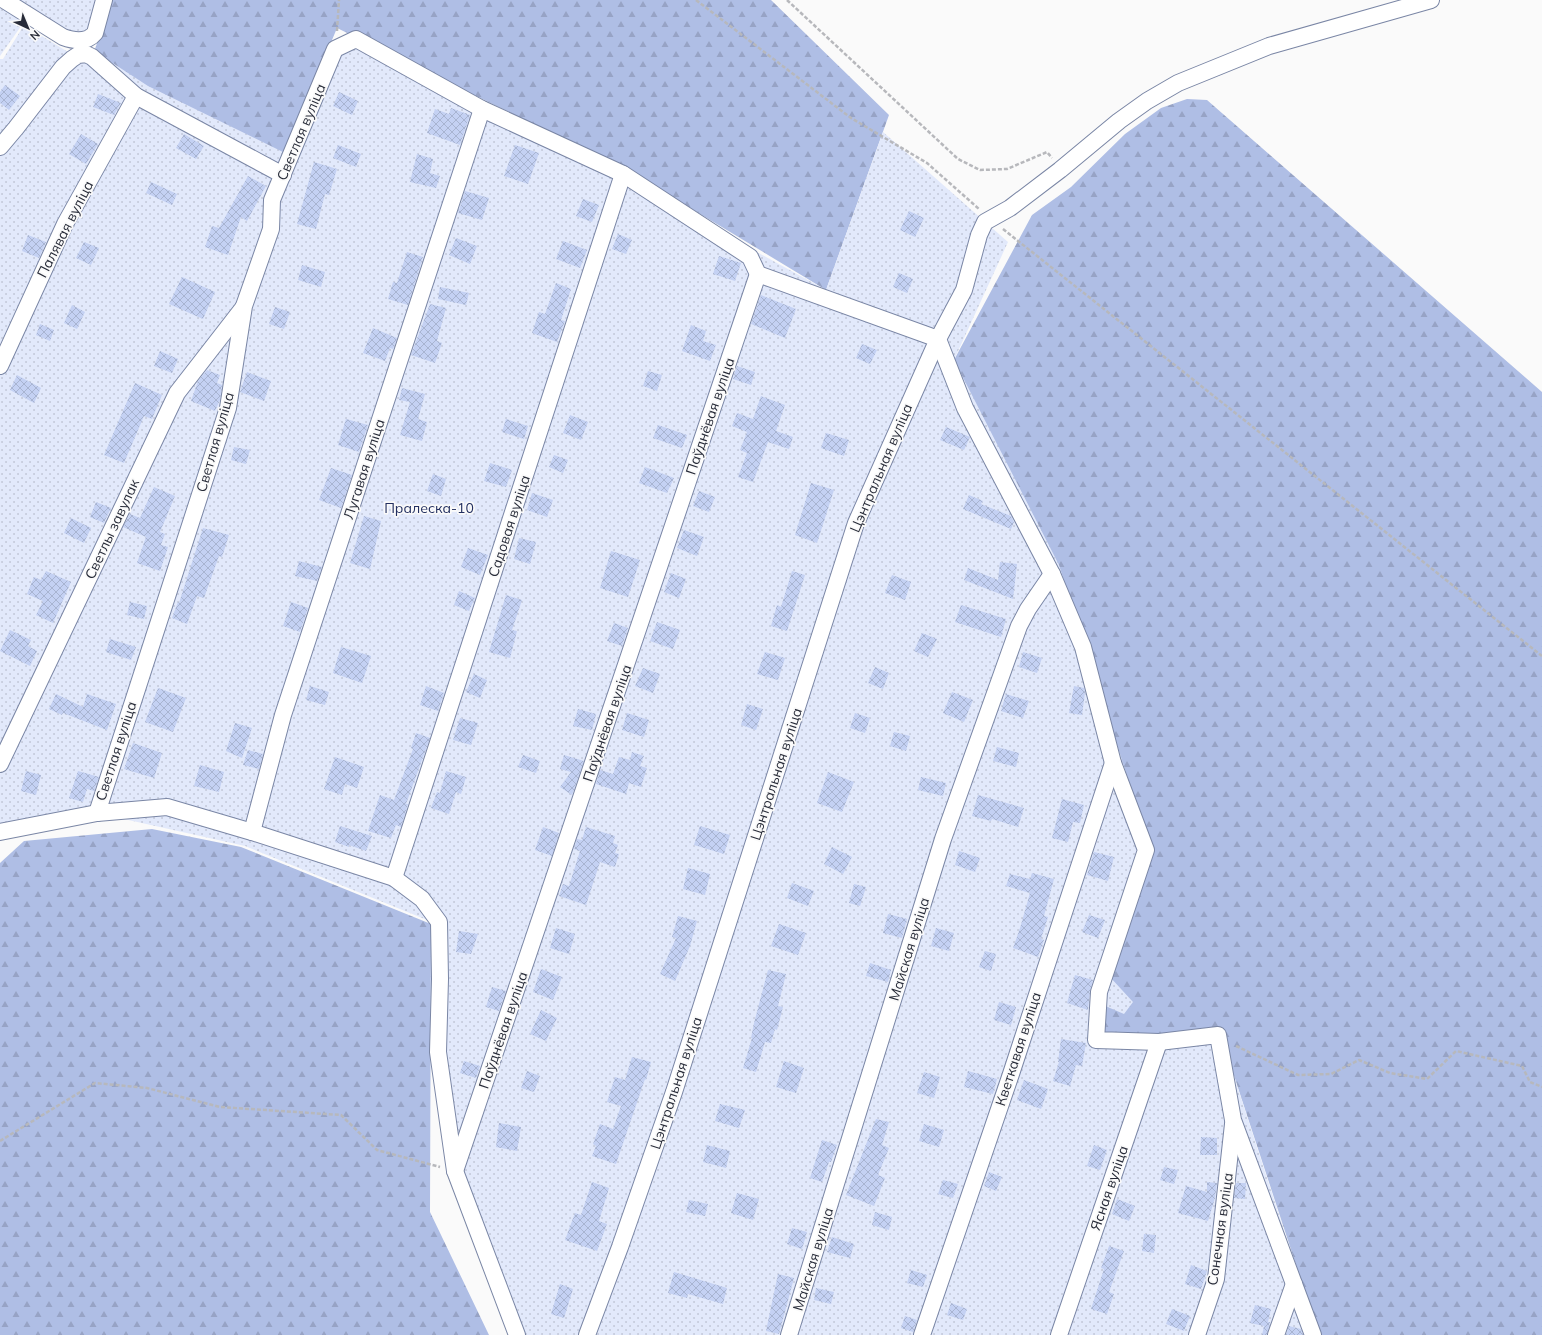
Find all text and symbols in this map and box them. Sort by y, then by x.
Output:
north arrow [8,8,48,48]
text: N [27,27,43,43]
street label: Светлая вуліца [273,81,329,183]
street label: Палявая вуліца [33,177,97,281]
street label: Паўднёвая вуліца [682,355,738,477]
street label: Светлая вуліца [192,390,238,494]
street label: Цэнтральная вуліца [846,401,916,535]
street label: Лугавая вуліца [339,417,389,521]
street label: Садовая вуліца [484,473,534,579]
street label: Светлы завулак [81,476,143,582]
park label: Пралеска-10 [384,499,474,517]
street label: Паўднёвая вуліца [579,662,635,784]
street label: Светлая вуліца [91,699,141,803]
street label: Цэнтральная вуліца [746,705,806,843]
street label: Майская вуліца [885,895,933,1003]
street label: Паўднёвая вуліца [475,969,531,1091]
street label: Кветкавая вуліца [991,990,1045,1108]
street label: Цэнтральная вуліца [646,1014,706,1152]
street label: Ясная вуліца [1086,1143,1132,1233]
street label: Сонечная вуліца [1203,1172,1237,1286]
street label: Майская вуліца [789,1205,837,1313]

